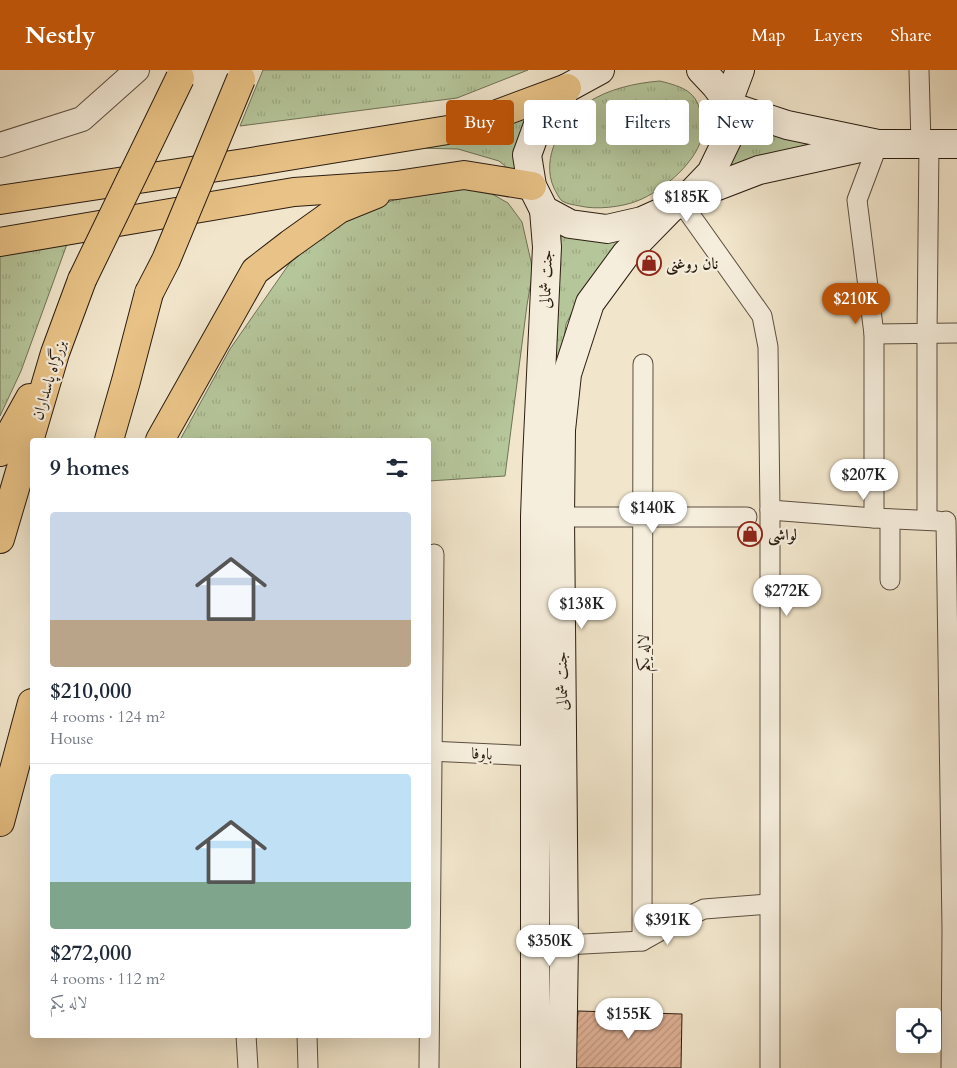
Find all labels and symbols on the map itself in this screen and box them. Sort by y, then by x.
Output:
pin: $185K [652,180,722,223]
street label: جنت شمالی [534,249,558,309]
shop icon: نان روغنی [636,250,662,276]
place label: نان روغنی [666,253,718,276]
pin: $210K [821,282,891,325]
street label: بزرگراه پاسداران [26,338,72,423]
pin: $207K [829,458,899,501]
pin: $140K [618,492,688,534]
shop icon: لواشی [737,521,763,547]
place label: لواشی [768,524,797,546]
pin: $272K [752,574,822,617]
pin: $138K [547,588,617,630]
street label: لاله یکم [633,634,659,672]
street label: جنت شمالی [550,651,574,711]
street label: باوفا [471,742,493,766]
pin: $391K [633,904,703,946]
pin: $350K [515,924,585,967]
pin: $155K [594,998,664,1040]

